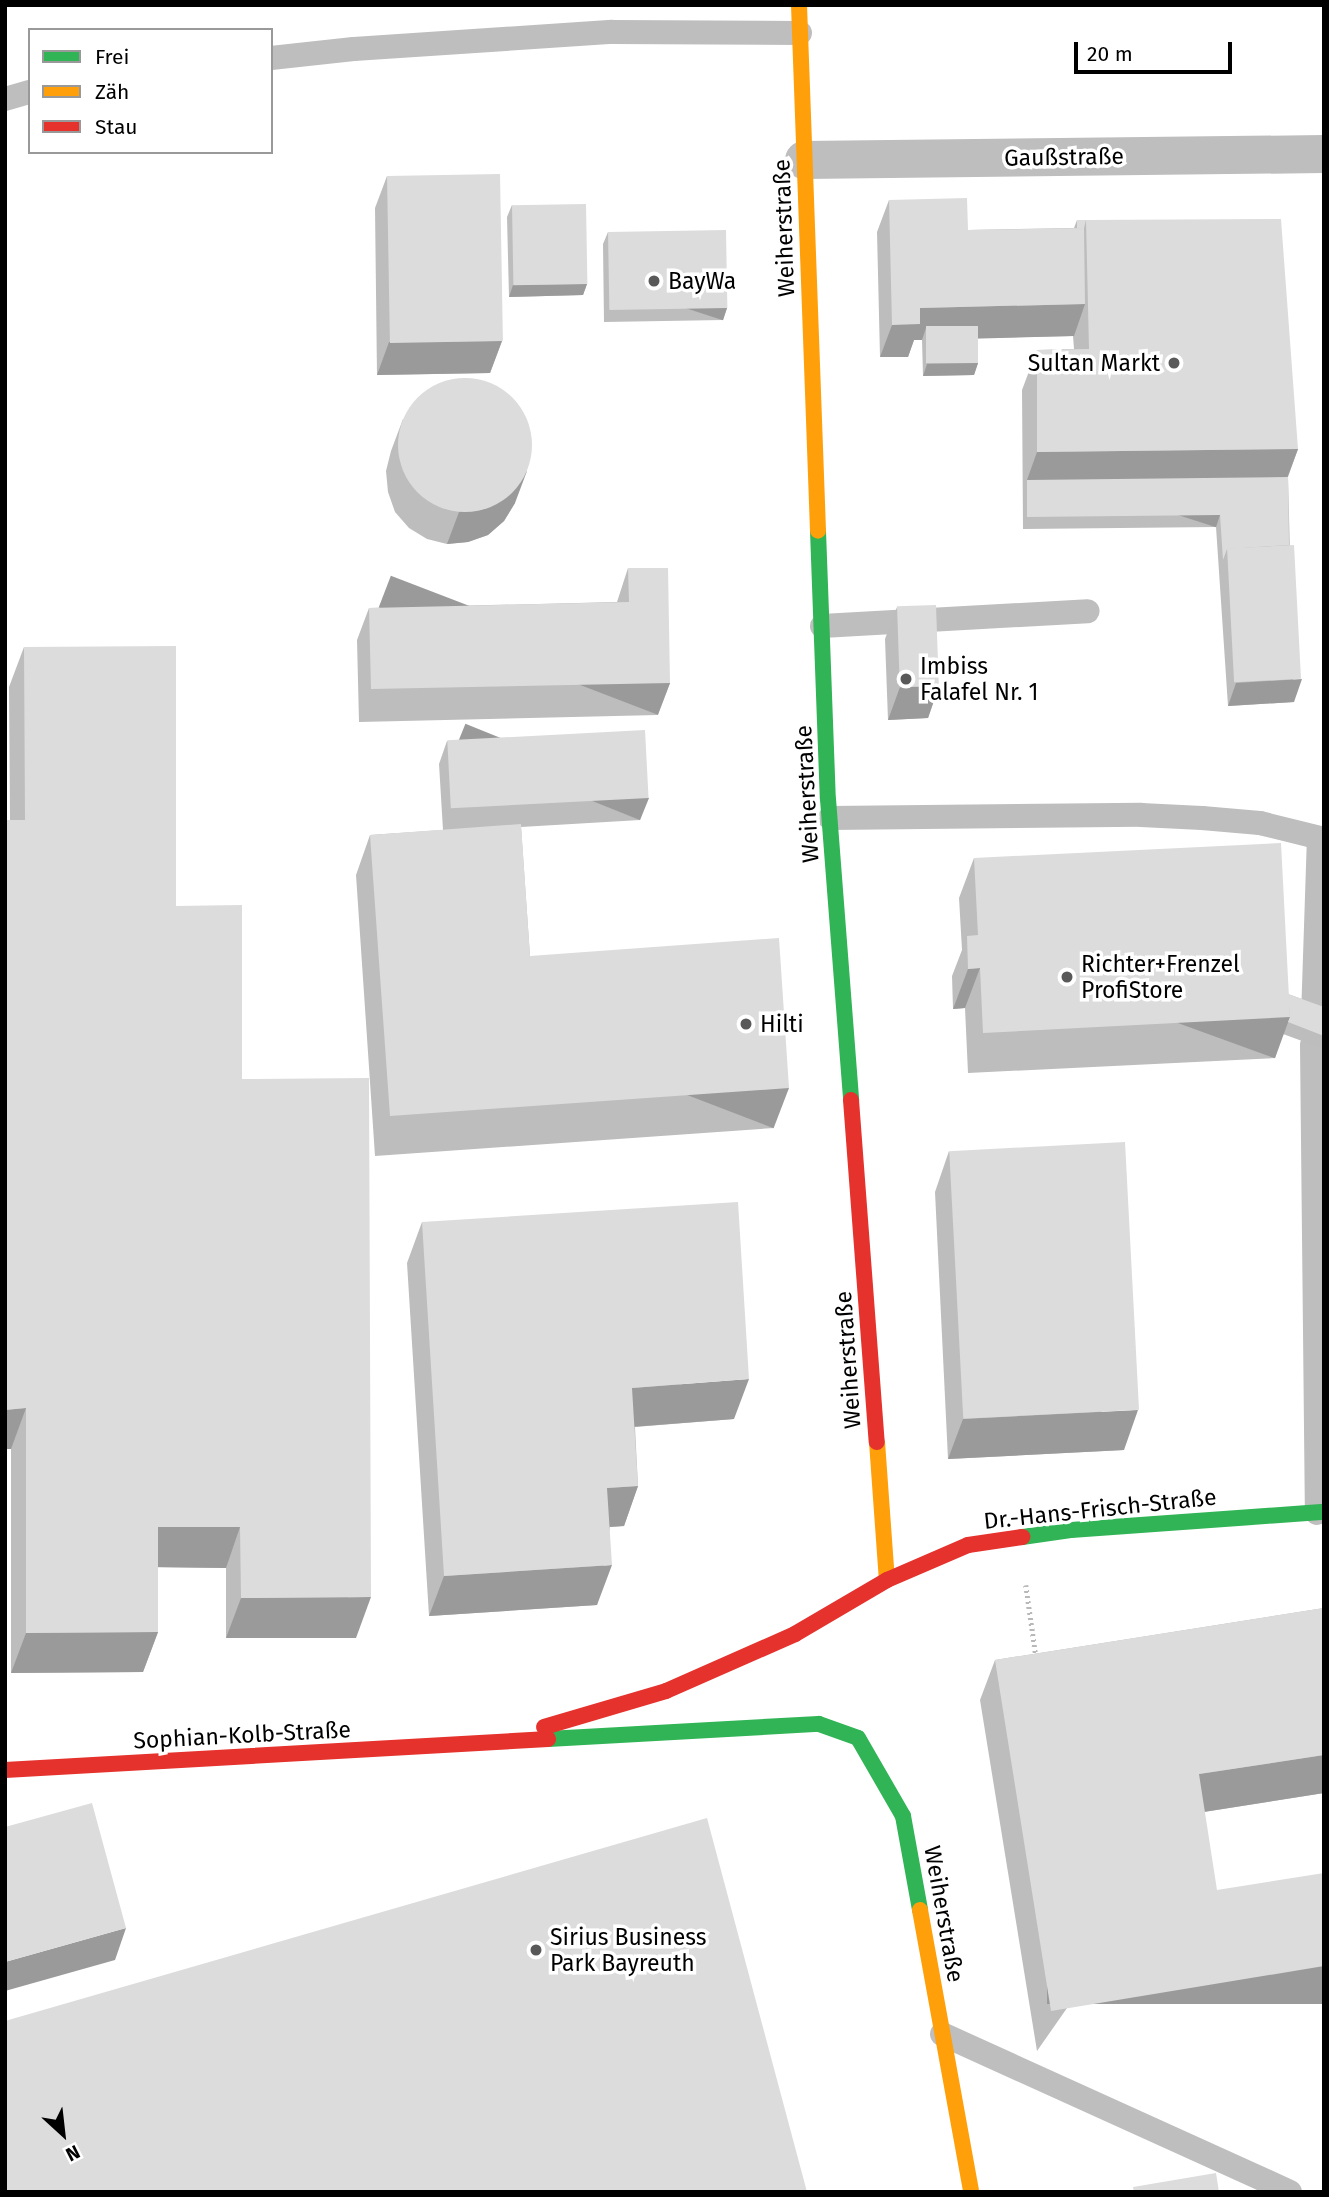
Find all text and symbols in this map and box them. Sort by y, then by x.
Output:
legend [28,28,273,154]
scale bar [1077,28,1234,72]
text: 20 m [1087,41,1133,67]
text: Frei [95,44,129,70]
text: Zäh [95,79,129,105]
text: Stau [95,114,138,140]
street label: Gaußstraße [1004,142,1124,172]
street label: Weiherstraße [768,158,800,298]
place label: BayWa [668,267,736,295]
marker: BayWa [646,273,662,289]
place label: Sultan Markt [1028,349,1160,377]
marker: Sultan Markt [1166,355,1182,371]
place label: Imbiss Falafel Nr. 1 [920,652,1038,706]
marker: Imbiss Falafel Nr. 1 [898,671,914,687]
street label: Weiherstraße [790,724,824,864]
place label: Richter+Frenzel ProfiStore [1081,950,1240,1004]
marker: Richter+Frenzel ProfiStore [1059,969,1075,985]
place label: Hilti [760,1010,804,1038]
marker: Hilti [738,1016,754,1032]
street label: Weiherstraße [829,1290,867,1430]
street label: Dr.-Hans-Frisch-Straße [982,1483,1218,1535]
street label: Sophian-Kolb-Straße [132,1716,352,1754]
street label: Weiherstraße [918,1844,970,1984]
place label: Sirius Business Park Bayreuth [550,1923,706,1977]
marker: Sirius Business Park Bayreuth [528,1942,544,1958]
north arrow [28,2099,98,2169]
text: N [62,2140,84,2166]

